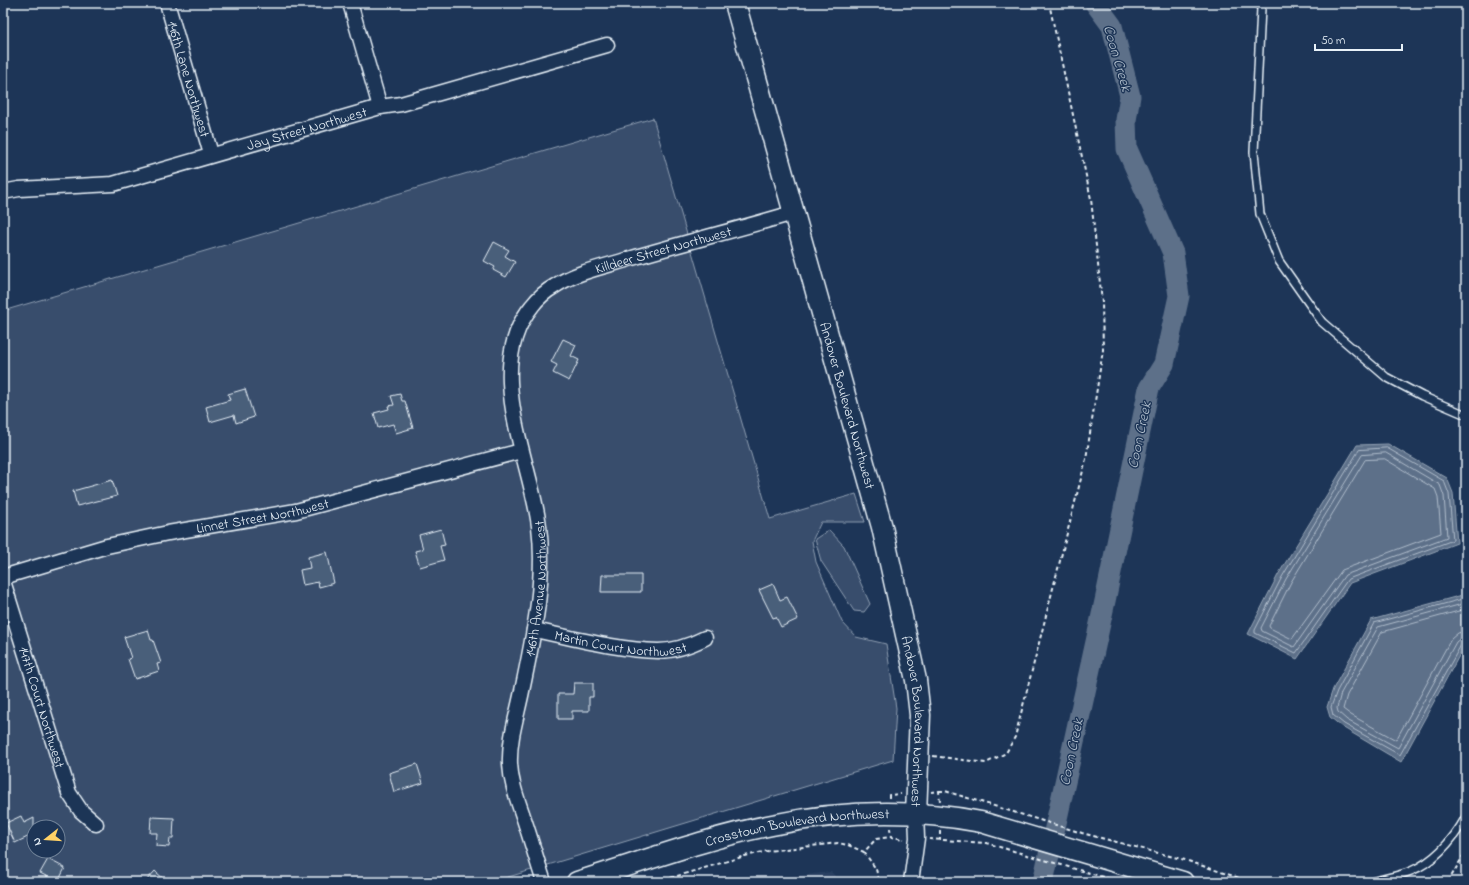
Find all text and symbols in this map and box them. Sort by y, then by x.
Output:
street label: 146th Lane Northwest [161,18,215,140]
water label: Coon Creek [1097,23,1137,95]
scale bar [1315,26,1402,52]
text: 50 m [1321,32,1345,50]
street label: Jay Street Northwest [244,102,370,157]
street label: Killdeer Street Northwest [593,222,734,280]
street label: Andover Boulevard Northwest [813,320,880,492]
water label: Coon Creek [1122,398,1158,471]
street label: Linnet Street Northwest [195,494,332,540]
street label: 146th Avenue Northwest [520,519,553,659]
street label: Martin Court Northwest [552,626,690,663]
street label: Andover Boulevard Northwest [894,634,929,808]
street label: 147th Court Northwest [12,644,70,771]
water label: Coon Creek [1054,715,1090,788]
street label: Crosstown Boulevard Northwest [703,804,890,853]
north arrow [26,819,66,859]
text: N [29,836,46,848]

